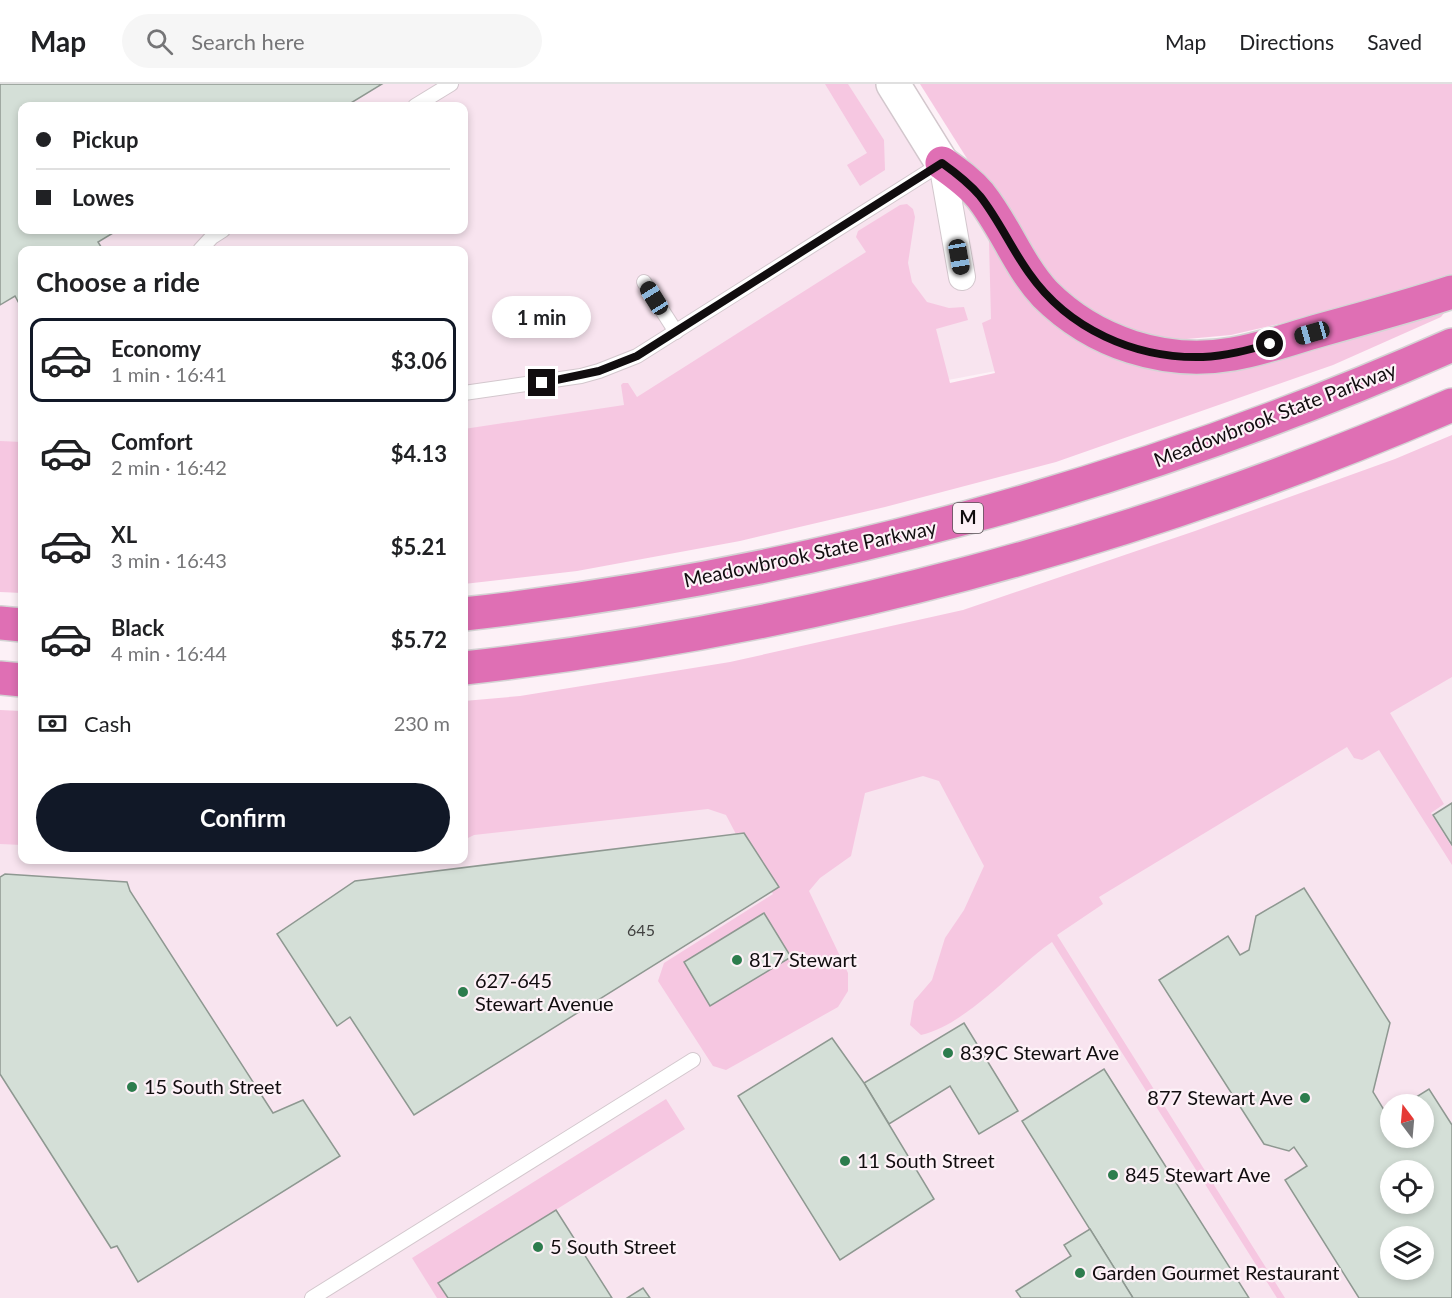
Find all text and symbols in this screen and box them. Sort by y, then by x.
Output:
search box [122,14,542,68]
text: Map [30,24,86,58]
icon: search [143,25,176,58]
text: Search here [191,28,305,55]
text: Map [1165,29,1206,54]
text: Directions [1239,29,1334,54]
text: Saved [1367,29,1422,54]
text: Pickup [72,126,138,153]
text: Lowes [72,184,134,211]
car [947,238,971,276]
text: Choose a ride [36,265,200,298]
car [637,278,671,318]
callout: 1 min [492,296,592,338]
text: 1 min [517,305,566,329]
car [1292,319,1332,347]
route start [1256,330,1283,357]
icon: car [39,333,93,387]
text: Economy [111,335,201,362]
text: $3.06 [391,347,447,374]
street label: Meadowbrook State Parkway [1150,356,1400,471]
text: 1 min · 16:41 [111,362,227,386]
route end [528,369,555,396]
icon: car [39,426,93,480]
text: Comfort [111,428,193,455]
text: $4.13 [391,440,447,467]
text: 2 min · 16:42 [111,455,227,479]
road number: M [953,503,983,533]
street label: Meadowbrook State Parkway [681,514,939,592]
icon: car [39,519,93,573]
text: XL [111,521,137,548]
text: $5.21 [391,533,447,560]
text: 3 min · 16:43 [111,548,227,572]
icon: car [39,612,93,666]
text: Black [111,614,164,641]
text: $5.72 [391,626,447,653]
text: 4 min · 16:44 [111,641,227,665]
icon: cash [36,707,69,740]
text: Cash [84,710,131,737]
text: 230 m [394,711,450,735]
button: Confirm [36,783,450,852]
house number: 645 [627,920,655,939]
place label: 817 Stewart [749,947,857,971]
marker: 817 Stewart [730,953,744,967]
place label: 627-645 Stewart Avenue [475,968,614,1015]
marker: 627-645 Stewart Avenue [456,985,470,999]
place label: 839C Stewart Ave [960,1040,1119,1064]
marker: 839C Stewart Ave [941,1046,955,1060]
place label: 15 South Street [144,1074,282,1098]
marker: 15 South Street [125,1080,139,1094]
place label: 877 Stewart Ave [1147,1085,1293,1109]
marker: 877 Stewart Ave [1298,1091,1312,1105]
north arrow [1380,1094,1434,1148]
map controls [1380,1094,1434,1280]
place label: 11 South Street [857,1148,995,1172]
marker: 11 South Street [838,1154,852,1168]
button: locate [1380,1160,1434,1214]
place label: 845 Stewart Ave [1125,1162,1271,1186]
marker: 845 Stewart Ave [1106,1168,1120,1182]
button: layers [1380,1226,1434,1280]
place label: 5 South Street [550,1234,676,1258]
marker: 5 South Street [531,1240,545,1254]
place label: Garden Gourmet Restaurant [1092,1260,1340,1284]
marker: Garden Gourmet Restaurant [1073,1266,1087,1280]

